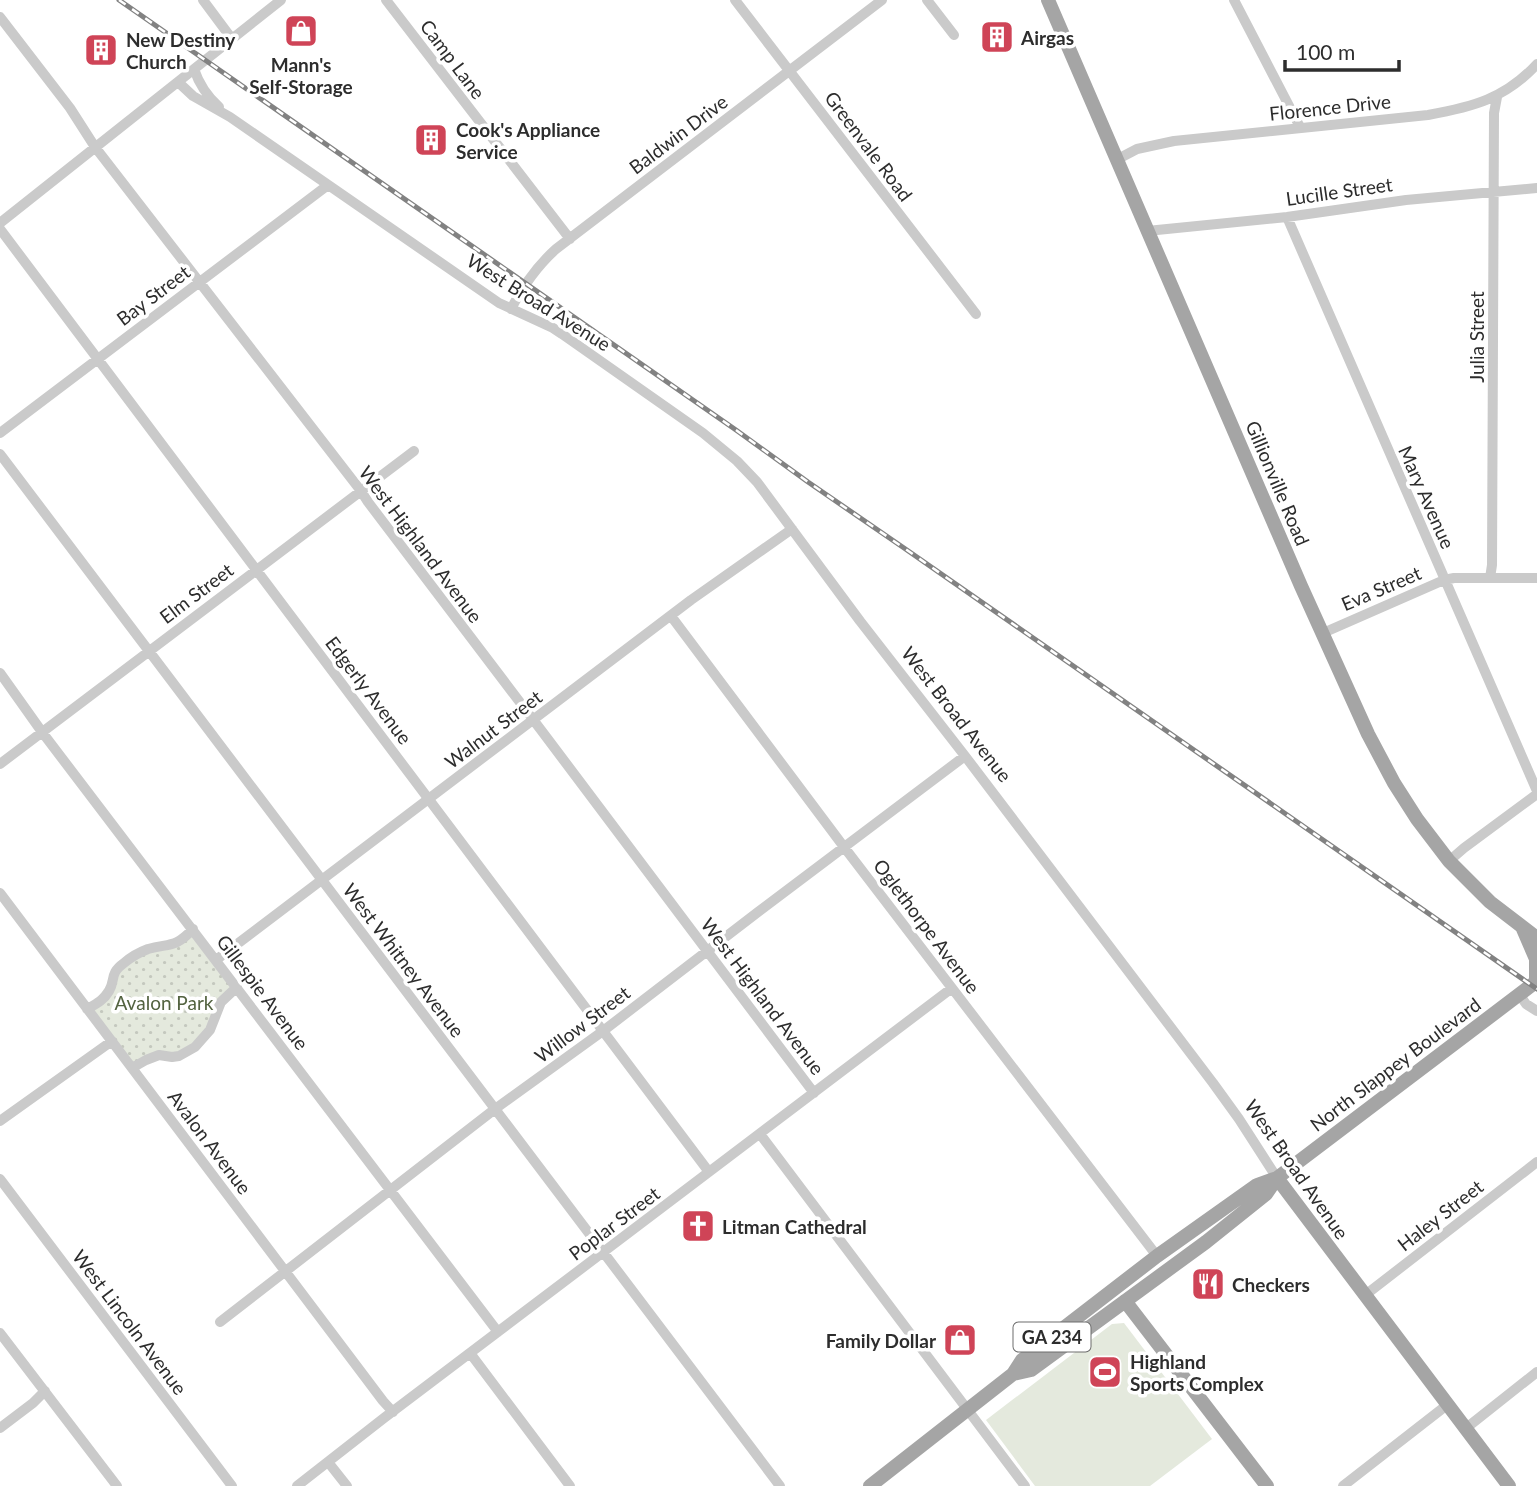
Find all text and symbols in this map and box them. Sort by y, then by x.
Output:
shop icon: Mann's Self-Storage [282,12,320,50]
street label: Camp Lane [416,15,490,103]
building icon: Airgas [978,18,1016,56]
place label: Airgas [1020,26,1074,49]
place label: New Destiny Church [126,28,236,73]
scale bar [1285,28,1399,72]
building icon: New Destiny Church [82,31,120,69]
text: 100 m [1296,39,1355,64]
place label: Mann's Self-Storage [249,53,353,98]
street label: Greenvale Road [820,87,918,205]
street label: Florence Drive [1268,89,1392,125]
street label: Baldwin Drive [624,90,732,178]
place label: Cook's Appliance Service [456,118,600,163]
building icon: Cook's Appliance Service [412,121,450,159]
street label: Lucille Street [1284,172,1394,210]
street label: West Broad Avenue [463,248,615,356]
street label: Bay Street [112,260,194,330]
street label: Julia Street [1465,291,1488,383]
street label: Gillionville Road [1241,417,1315,549]
street label: Mary Avenue [1394,442,1460,552]
street label: West Highland Avenue [355,461,487,627]
street label: Elm Street [155,558,237,628]
street label: Eva Street [1338,561,1425,615]
street label: Edgerly Avenue [321,632,417,748]
street label: West Broad Avenue [897,642,1017,786]
street label: Walnut Street [440,685,546,773]
street label: Oglethorpe Avenue [869,854,985,998]
street label: West Whitney Avenue [339,879,469,1041]
street label: West Highland Avenue [697,913,829,1079]
street label: Gillespie Avenue [212,930,314,1054]
street label: Willow Street [530,981,634,1067]
park label: Avalon Park [115,991,214,1014]
street label: North Slappey Boulevard [1305,992,1485,1136]
street label: Avalon Avenue [163,1086,257,1198]
street label: West Broad Avenue [1240,1095,1354,1243]
street label: Haley Street [1393,1174,1487,1256]
street label: Poplar Street [564,1181,664,1265]
church icon: Litman Cathedral [679,1207,717,1245]
place label: Litman Cathedral [722,1215,867,1238]
street label: West Lincoln Avenue [68,1245,192,1399]
restaurant icon: Checkers [1189,1265,1227,1303]
place label: Checkers [1232,1273,1310,1296]
shop icon: Family Dollar [941,1321,979,1359]
road number: GA 234 [1014,1322,1090,1352]
place label: Family Dollar [826,1329,937,1352]
place label: Highland Sports Complex [1130,1350,1264,1395]
sports icon: Highland Sports Complex [1086,1353,1124,1391]

